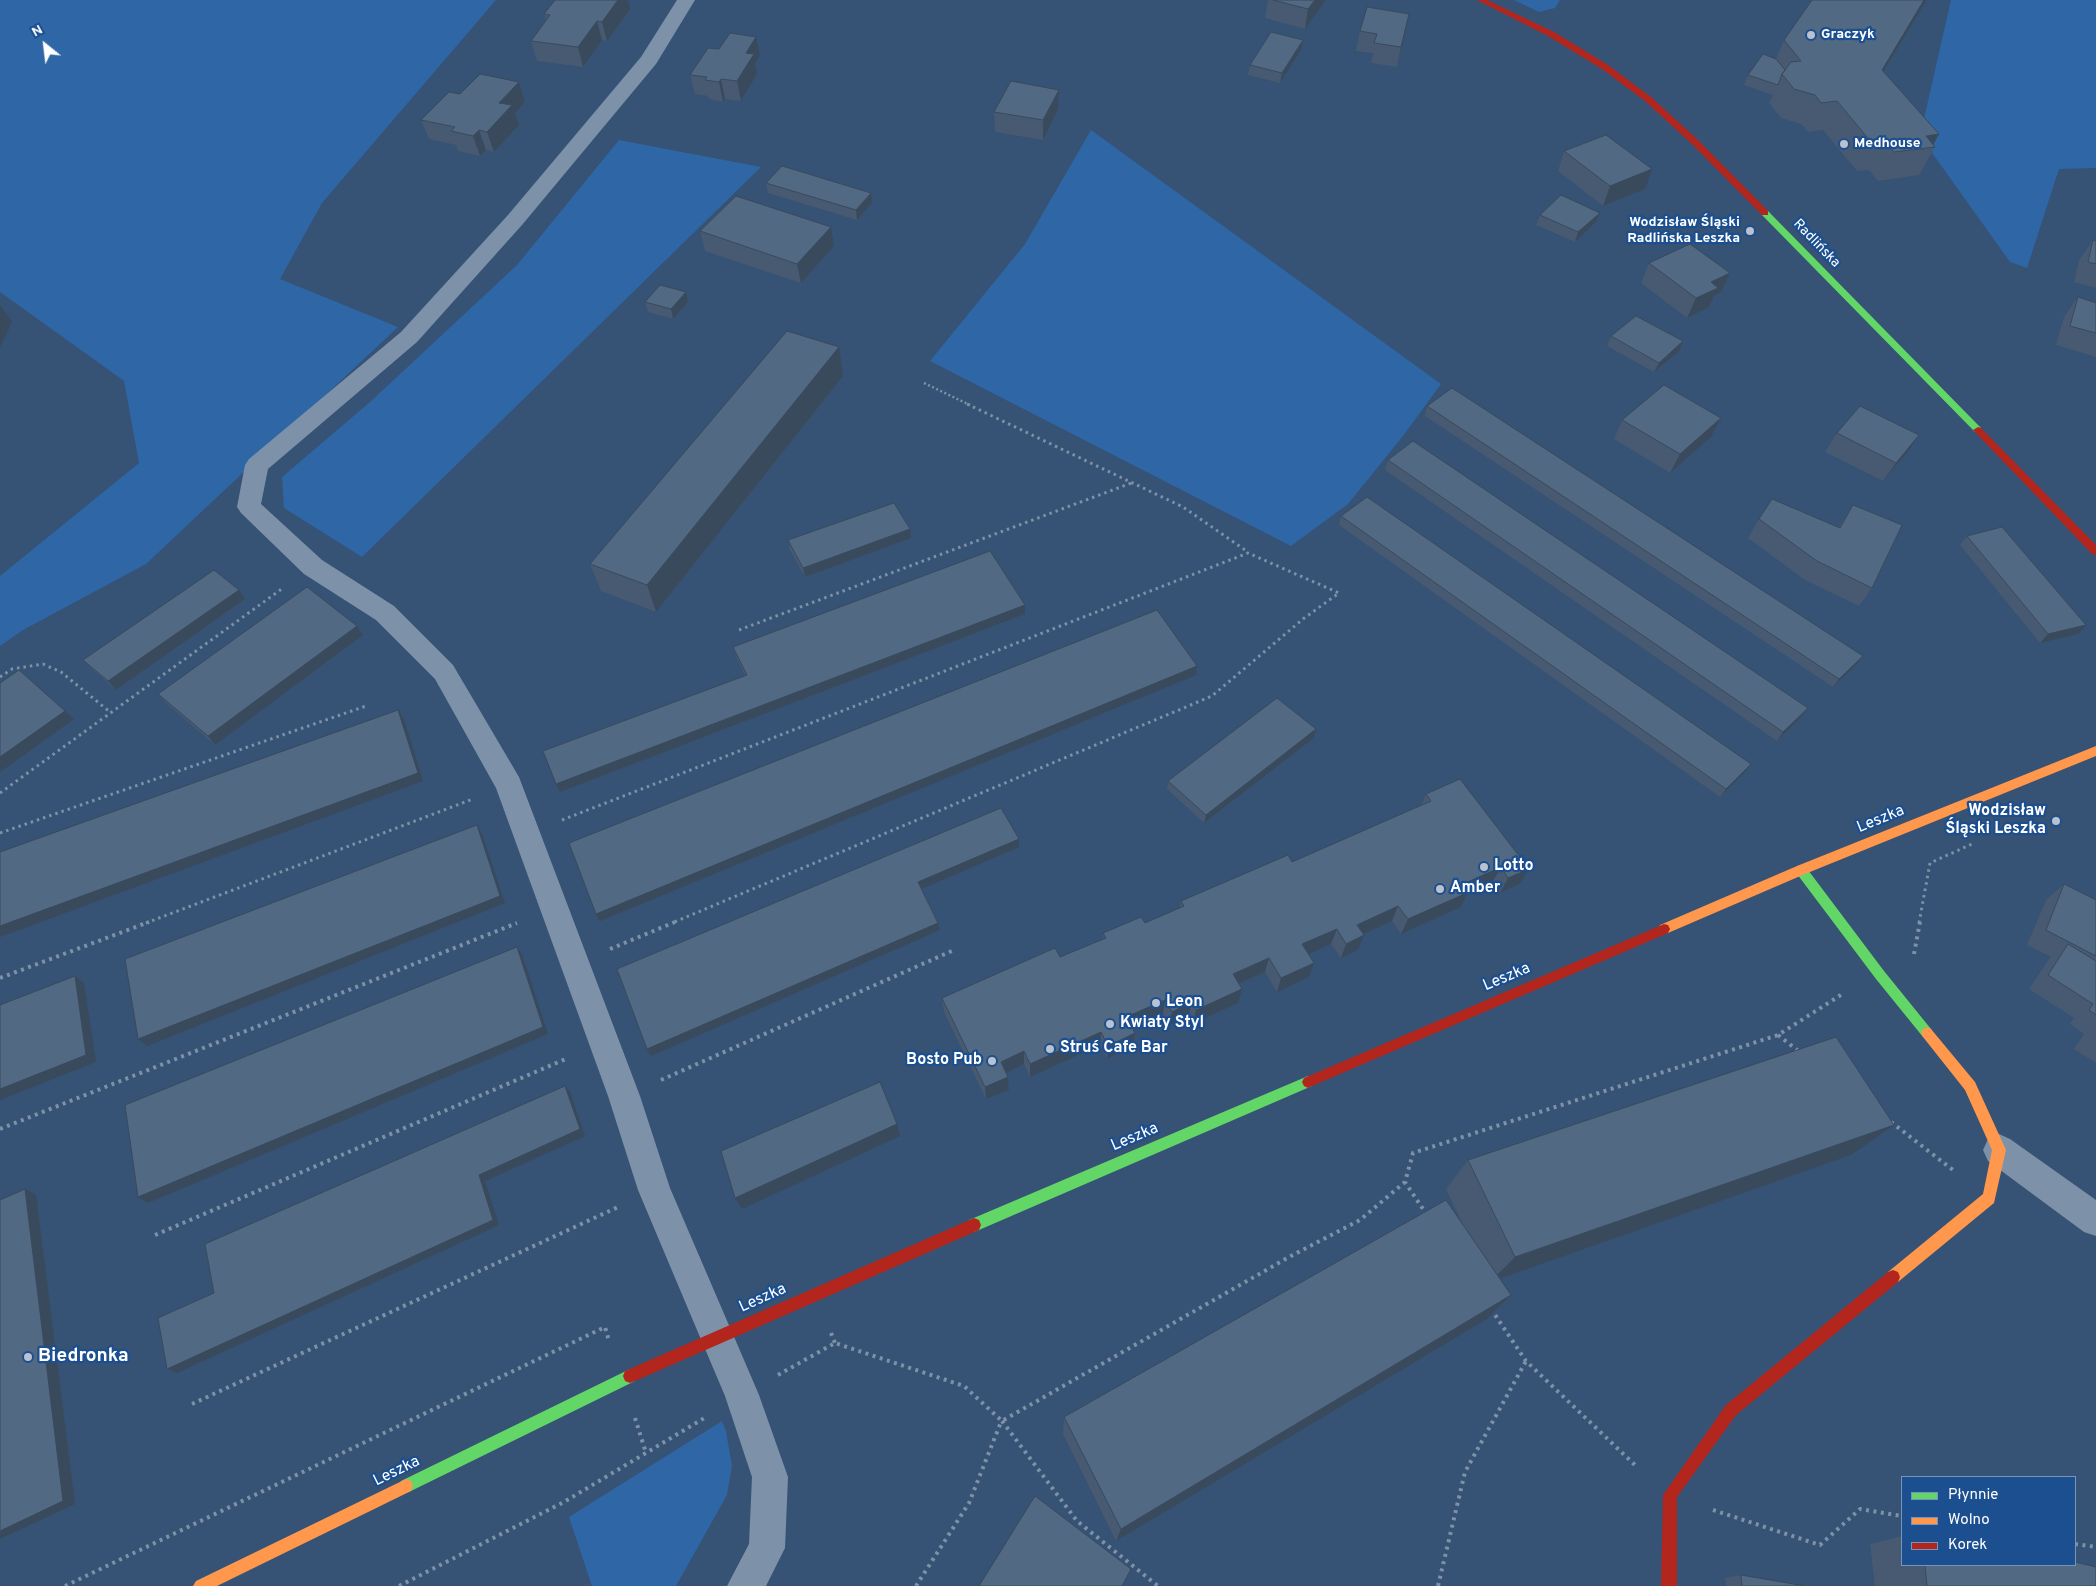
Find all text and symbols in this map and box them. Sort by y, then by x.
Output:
north arrow [20,20,70,70]
text: N [29,22,46,41]
place label: Graczyk [1821,27,1875,43]
marker: Graczyk [1805,29,1817,41]
place label: Medhouse [1854,136,1921,152]
marker: Medhouse [1838,138,1850,150]
place label: Wodzisław Śląski Radlińska Leszka [1627,215,1740,248]
street label: Radlińska [1789,216,1843,272]
marker: Wodzisław Śląski Radlińska Leszka [1744,225,1756,237]
street label: Leszka [1855,802,1907,838]
place label: Wodzisław Śląski Leszka [1945,802,2046,840]
marker: Wodzisław Śląski Leszka [2050,815,2062,827]
place label: Lotto [1494,857,1534,877]
marker: Lotto [1478,861,1490,873]
place label: Amber [1450,879,1500,899]
marker: Amber [1434,883,1446,895]
street label: Leszka [1481,960,1533,996]
place label: Leon [1166,993,1203,1013]
marker: Leon [1150,997,1162,1009]
place label: Kwiaty Styl [1120,1014,1204,1034]
marker: Kwiaty Styl [1104,1018,1116,1030]
place label: Struś Cafe Bar [1060,1039,1168,1059]
marker: Struś Cafe Bar [1044,1043,1056,1055]
place label: Bosto Pub [906,1051,982,1071]
marker: Bosto Pub [986,1055,998,1067]
street label: Leszka [1109,1120,1161,1156]
street label: Leszka [737,1280,789,1318]
place label: Biedronka [38,1346,129,1368]
marker: Biedronka [22,1351,34,1363]
street label: Leszka [371,1453,423,1491]
legend [1901,1476,2076,1566]
text: Płynnie [1948,1486,1998,1505]
text: Wolno [1948,1511,1990,1530]
text: Korek [1948,1536,1987,1555]

